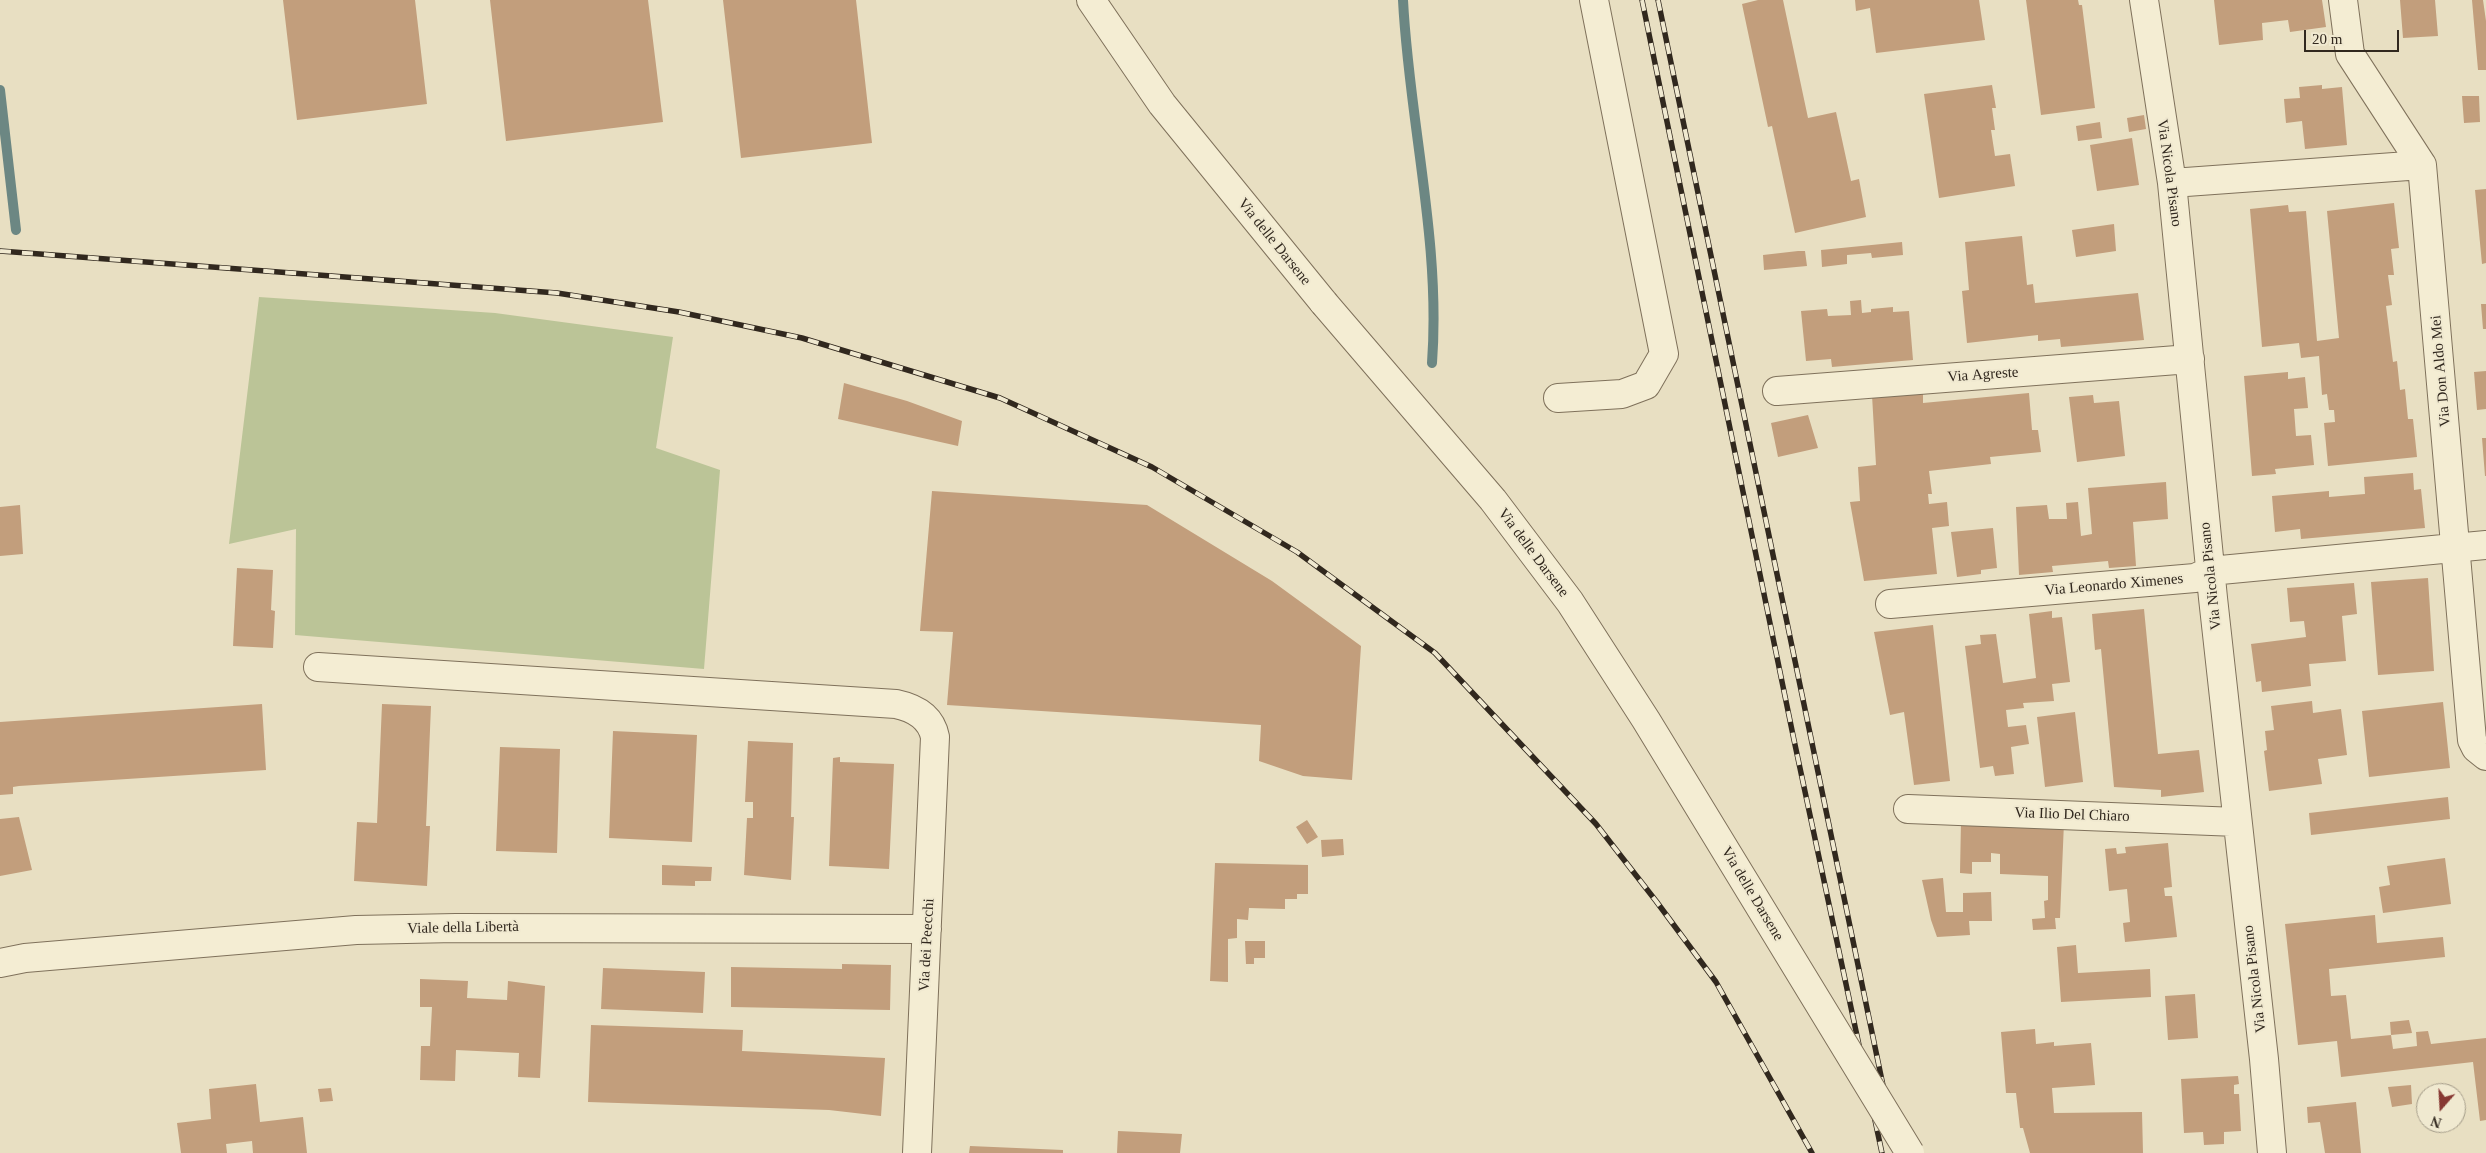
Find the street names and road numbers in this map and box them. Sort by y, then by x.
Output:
street label: Via Nicola Pisano [2153,118,2185,228]
street label: Via delle Darsene [1233,195,1315,289]
street label: Via Don Aldo Mei [2427,314,2455,428]
street label: Via Agreste [1947,364,2019,386]
street label: Via delle Darsene [1494,505,1572,601]
street label: Via Nicola Pisano [2196,521,2226,631]
street label: Via Leonardo Ximenes [2044,570,2184,600]
street label: Via Ilio Del Chiaro [2014,804,2130,826]
street label: Via delle Darsene [1717,844,1787,944]
street label: Via dei Peecchi [916,898,938,992]
street label: Viale della Libertà [407,918,519,938]
street label: Via Nicola Pisano [2239,924,2271,1034]

